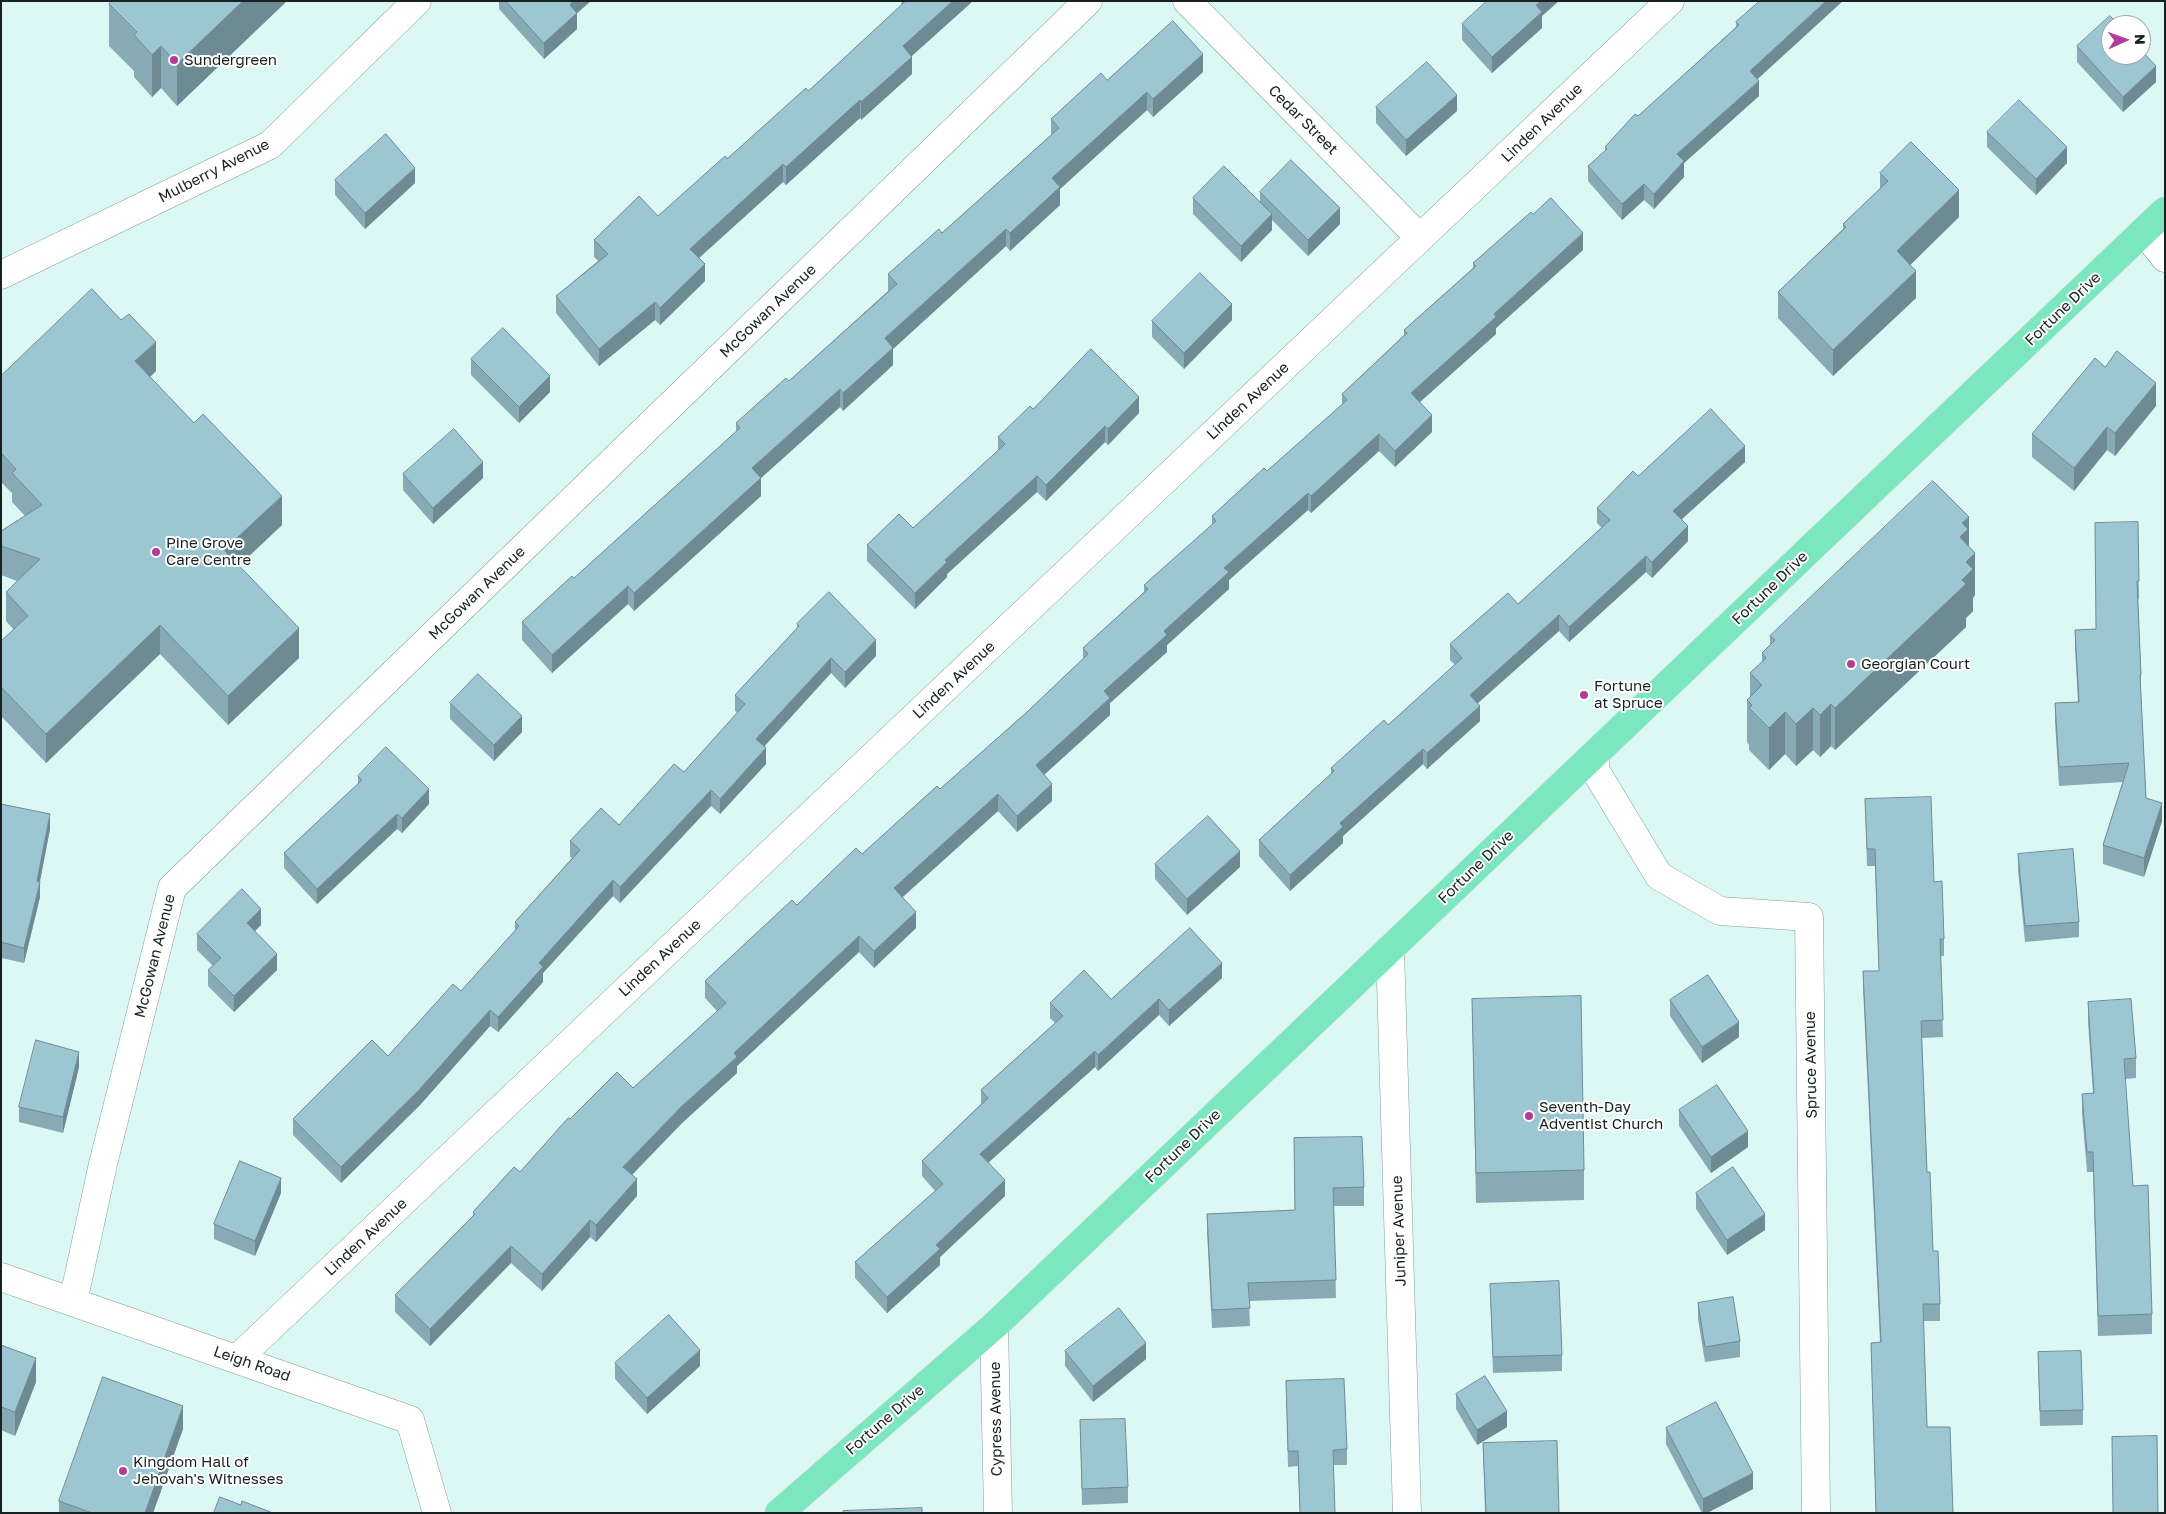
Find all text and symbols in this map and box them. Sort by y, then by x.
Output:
north arrow [2101,15,2151,65]
text: N [2132,34,2149,45]
place label: Sundergreen [184,51,277,69]
marker: Sundergreen [168,54,180,66]
street label: Linden Avenue [1498,80,1586,166]
street label: Cedar Street [1265,82,1341,158]
street label: Mulberry Avenue [156,135,272,207]
street label: McGowan Avenue [716,261,820,361]
street label: Fortune Drive [2022,269,2104,349]
street label: Linden Avenue [1203,358,1293,444]
place label: Pine Grove Care Centre [166,534,251,569]
street label: McGowan Avenue [425,543,529,643]
marker: Pine Grove Care Centre [150,546,162,558]
street label: Fortune Drive [1729,548,1811,628]
street label: Linden Avenue [909,637,999,723]
place label: Georgian Court [1861,655,1970,673]
marker: Georgian Court [1845,658,1857,670]
place label: Fortune at Spruce [1594,677,1663,712]
marker: Fortune at Spruce [1578,689,1590,701]
street label: Fortune Drive [1435,827,1517,907]
street label: McGowan Avenue [131,892,179,1020]
street label: Linden Avenue [615,915,705,1001]
street label: Spruce Avenue [1801,1011,1821,1119]
place label: Seventh-Day Adventist Church [1539,1098,1663,1133]
street label: Fortune Drive [1142,1106,1224,1186]
marker: Seventh-Day Adventist Church [1523,1110,1535,1122]
street label: Juniper Avenue [1388,1175,1410,1287]
street label: Linden Avenue [321,1194,411,1280]
street label: Leigh Road [211,1342,293,1386]
street label: Cypress Avenue [986,1361,1006,1477]
street label: Fortune Drive [842,1381,928,1459]
place label: Kingdom Hall of Jehovah's Witnesses [133,1453,283,1488]
marker: Kingdom Hall of Jehovah's Witnesses [117,1465,129,1477]

